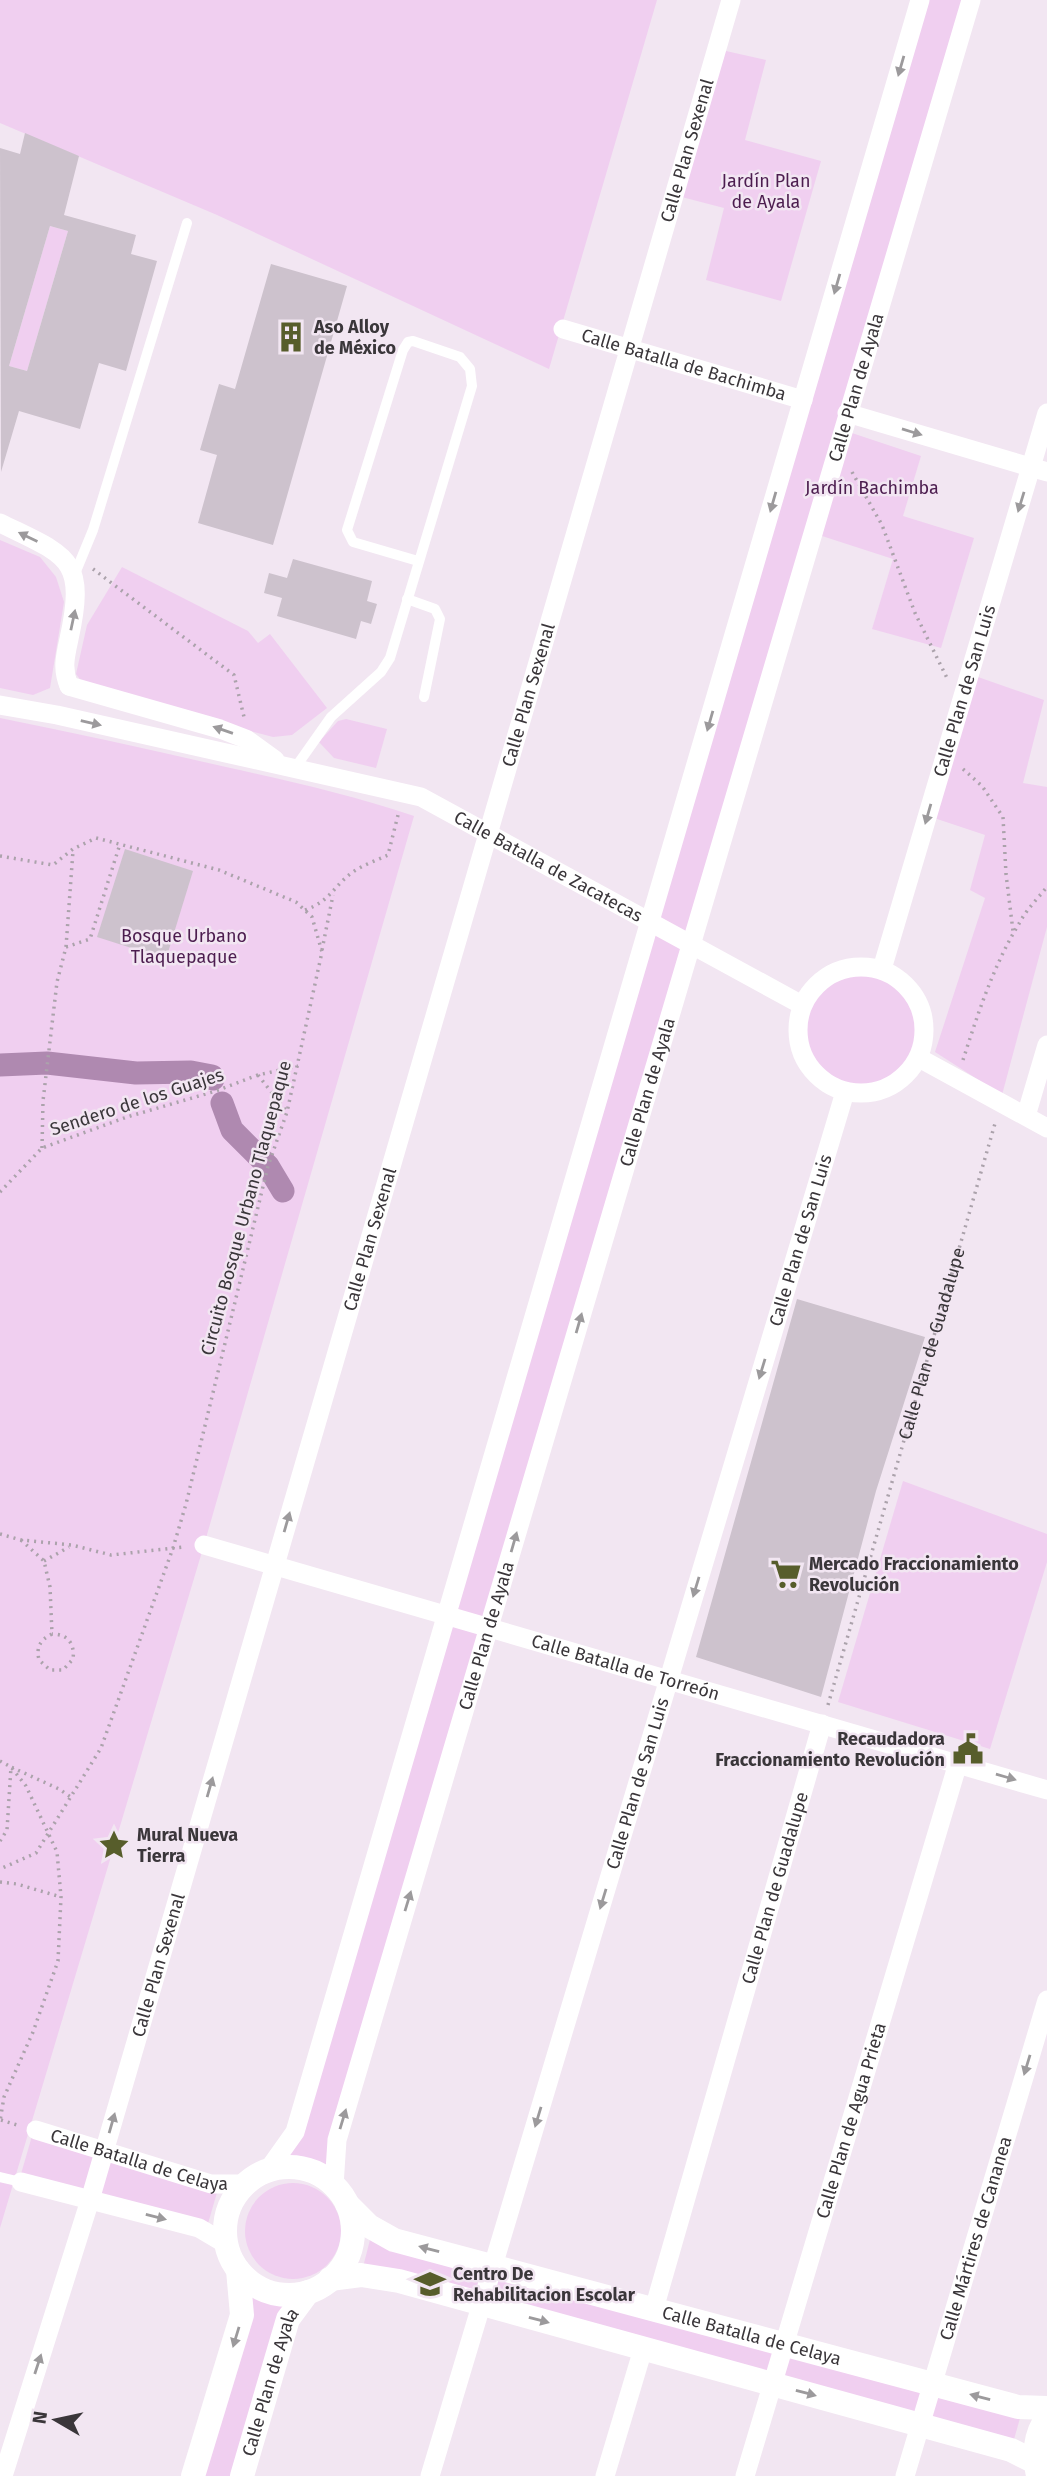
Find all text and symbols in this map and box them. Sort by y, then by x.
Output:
one-way arrow [895,55,905,76]
street label: Calle Plan Sexenal [656,76,718,225]
park label: Jardín Plan de Ayala [722,170,810,213]
one-way arrow [832,274,842,295]
street label: Calle Plan de Ayala [824,310,889,464]
place label: Aso Alloy de México [313,316,396,359]
building icon: Aso Alloy de México [274,320,308,354]
street label: Calle Batalla de Bachimba [579,324,789,405]
one-way arrow [902,428,923,438]
park label: Jardín Bachimba [805,477,939,499]
one-way arrow [768,492,778,513]
one-way arrow [1015,492,1025,513]
one-way arrow [18,531,38,543]
street label: Calle Plan de San Luis [929,602,1000,780]
one-way arrow [67,609,78,631]
street label: Calle Plan Sexenal [497,621,560,769]
one-way arrow [704,710,714,731]
one-way arrow [80,717,102,728]
one-way arrow [213,724,234,735]
one-way arrow [922,803,933,825]
street label: Calle Batalla de Zacatecas [450,806,646,927]
park label: Bosque Urbano Tlaquepaque [121,925,247,968]
street label: Calle Plan de Ayala [615,1015,680,1169]
street label: Circuito Bosque Urbano Tlaquepaque [196,1058,296,1358]
street label: Sendero de los Guajes [47,1064,227,1140]
street label: Calle Plan de San Luis [764,1152,837,1329]
street label: Calle Plan Sexenal [339,1165,401,1314]
street label: Calle Plan de Guadalupe [894,1245,970,1442]
one-way arrow [574,1313,584,1334]
one-way arrow [756,1359,766,1380]
one-way arrow [283,1511,293,1532]
one-way arrow [510,1531,520,1552]
place label: Mercado Fraccionamiento Revolución [809,1553,1019,1596]
supermarket icon: Mercado Fraccionamiento Revolución [769,1557,803,1591]
street label: Calle Plan de Ayala [454,1559,519,1713]
one-way arrow [691,1576,701,1597]
street label: Calle Batalla de Torreón [529,1630,722,1705]
street label: Calle Plan de San Luis [602,1695,674,1872]
place label: Recaudadora Fraccionamiento Revolución [715,1728,945,1771]
public building icon: Recaudadora Fraccionamiento Revolución [951,1732,985,1766]
one-way arrow [995,1773,1016,1783]
one-way arrow [205,1777,215,1798]
street label: Calle Plan de Guadalupe [737,1789,813,1987]
place label: Mural Nueva Tierra [137,1824,238,1867]
place icon: Mural Nueva Tierra [97,1828,131,1862]
one-way arrow [597,1888,607,1909]
one-way arrow [403,1890,413,1911]
street label: Calle Plan Sexenal [127,1891,190,2040]
street label: Calle Plan de Agua Prieta [812,2020,891,2221]
one-way arrow [1022,2055,1032,2076]
one-way arrow [532,2106,542,2127]
one-way arrow [339,2108,349,2129]
one-way arrow [107,2113,117,2134]
street label: Calle Batalla de Celaya [48,2124,228,2195]
street label: Calle Mártires de Cananea [935,2134,1017,2343]
one-way arrow [145,2212,167,2223]
one-way arrow [418,2243,440,2254]
place label: Centro De Rehabilitacion Escolar [453,2263,636,2306]
school or university icon: Centro De Rehabilitacion Escolar [413,2267,447,2301]
street label: Calle Batalla de Celaya [660,2301,844,2370]
street label: Calle Plan de Ayala [237,2303,304,2459]
one-way arrow [528,2315,550,2326]
one-way arrow [230,2326,240,2347]
one-way arrow [33,2353,44,2374]
north arrow [21,2385,91,2455]
one-way arrow [796,2389,817,2399]
one-way arrow [969,2391,991,2402]
text: N [27,2409,52,2425]

